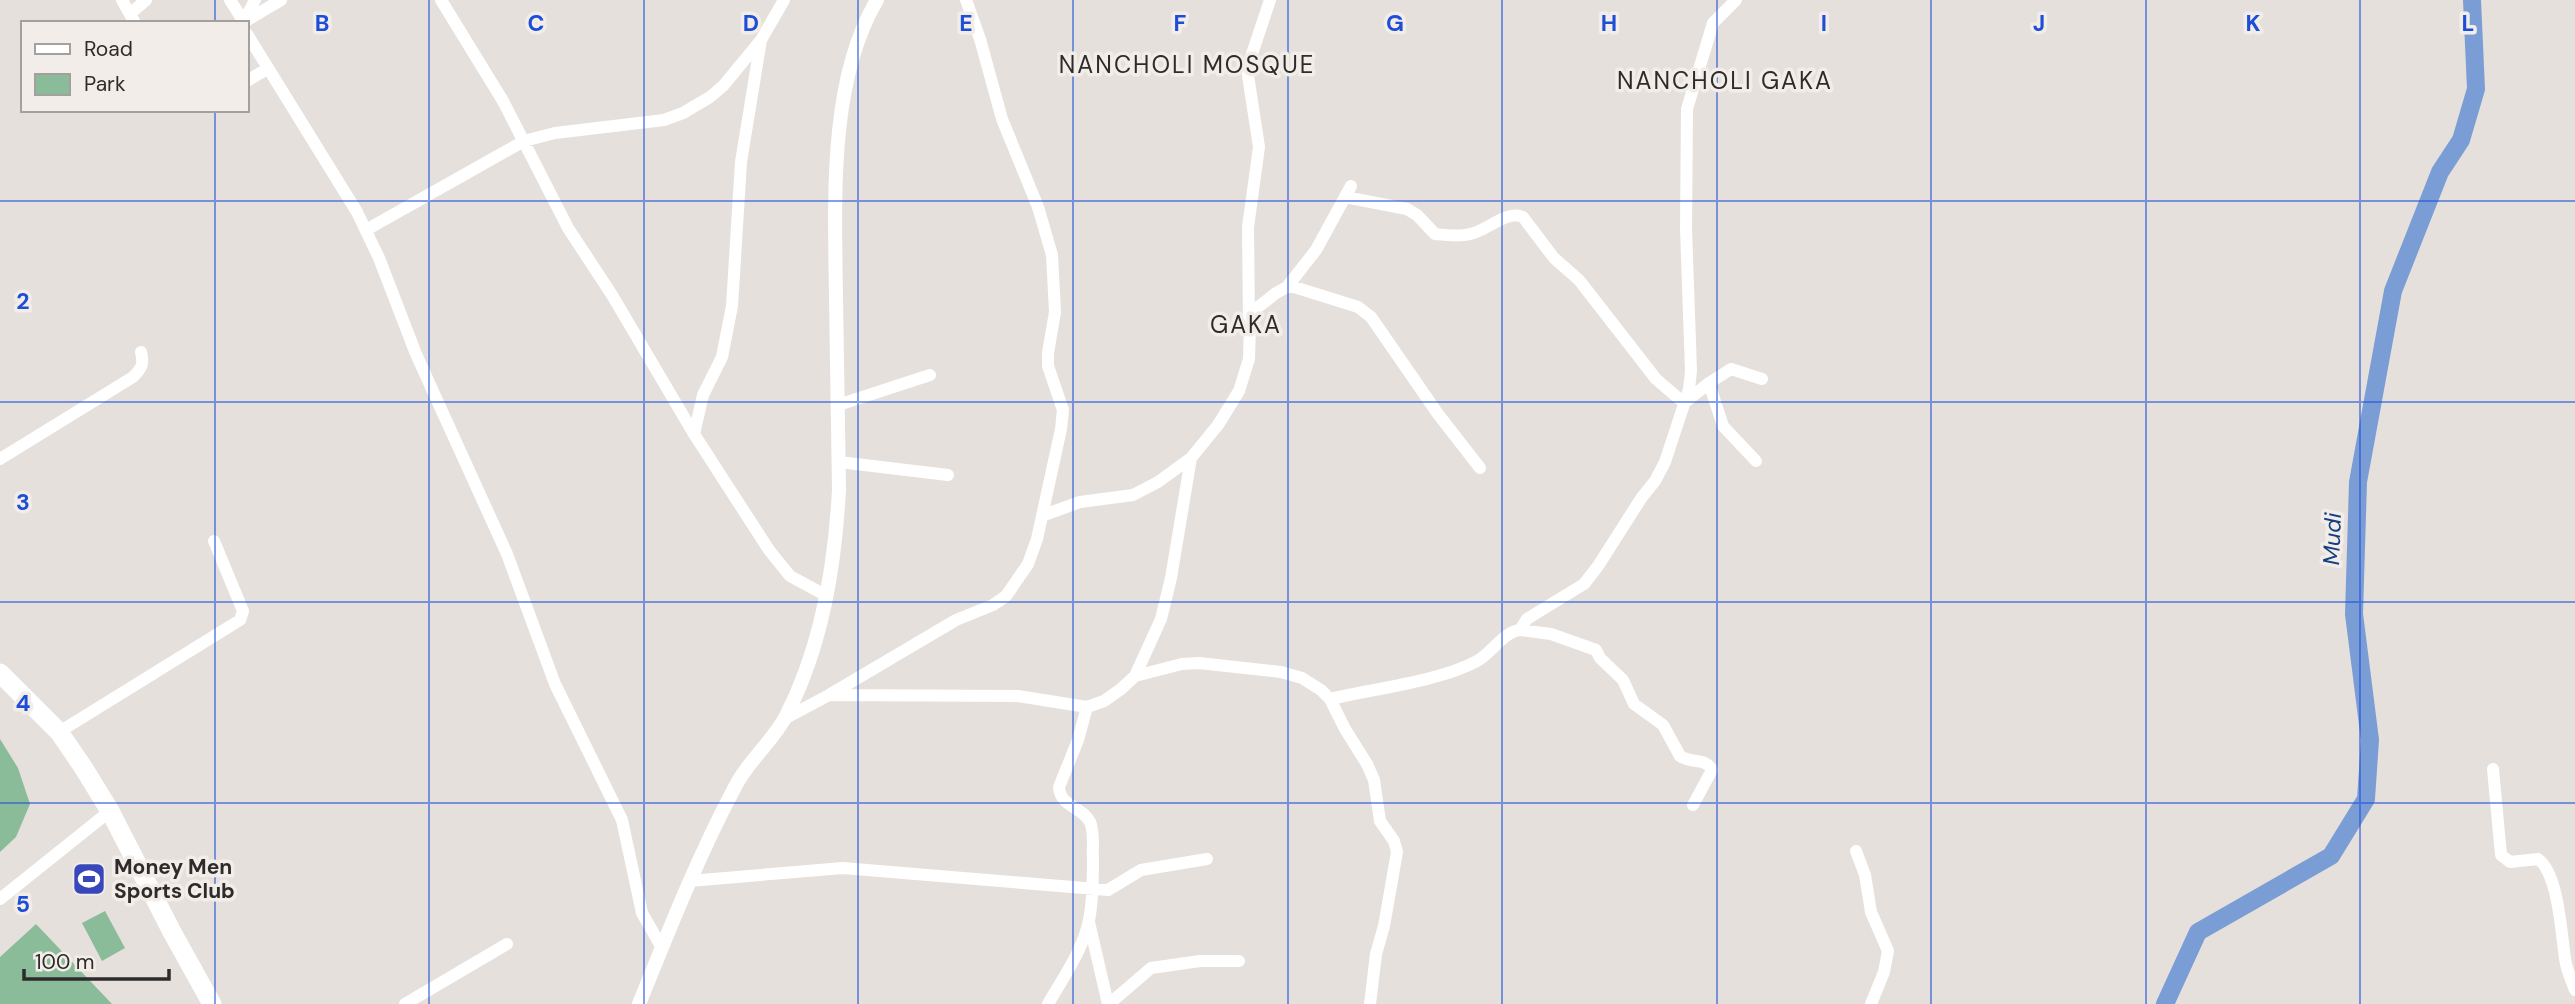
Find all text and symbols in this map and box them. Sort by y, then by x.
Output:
text: B [315,8,329,38]
text: C [528,8,544,38]
text: D [743,8,759,38]
text: E [959,8,973,38]
text: F [1174,8,1187,38]
text: G [1386,8,1404,38]
text: H [1601,8,1617,38]
text: I [1821,8,1827,38]
text: J [2033,8,2045,38]
text: K [2245,8,2261,38]
text: L [2462,8,2474,38]
legend [21,21,248,112]
text: Road [84,35,133,63]
district label: NANCHOLI MOSQUE [1059,49,1315,80]
district label: NANCHOLI GAKA [1617,65,1833,96]
text: Park [84,70,126,98]
text: 2 [16,286,30,316]
district label: GAKA [1210,309,1282,340]
text: 3 [16,487,30,517]
water label: Mudi [2316,512,2348,566]
text: 4 [16,688,31,718]
place label: Money Men Sports Club [114,853,235,905]
sports icon: Money Men Sports Club [70,860,108,898]
text: 5 [16,889,30,919]
scale bar [24,937,170,981]
text: 100 m [35,948,95,976]

